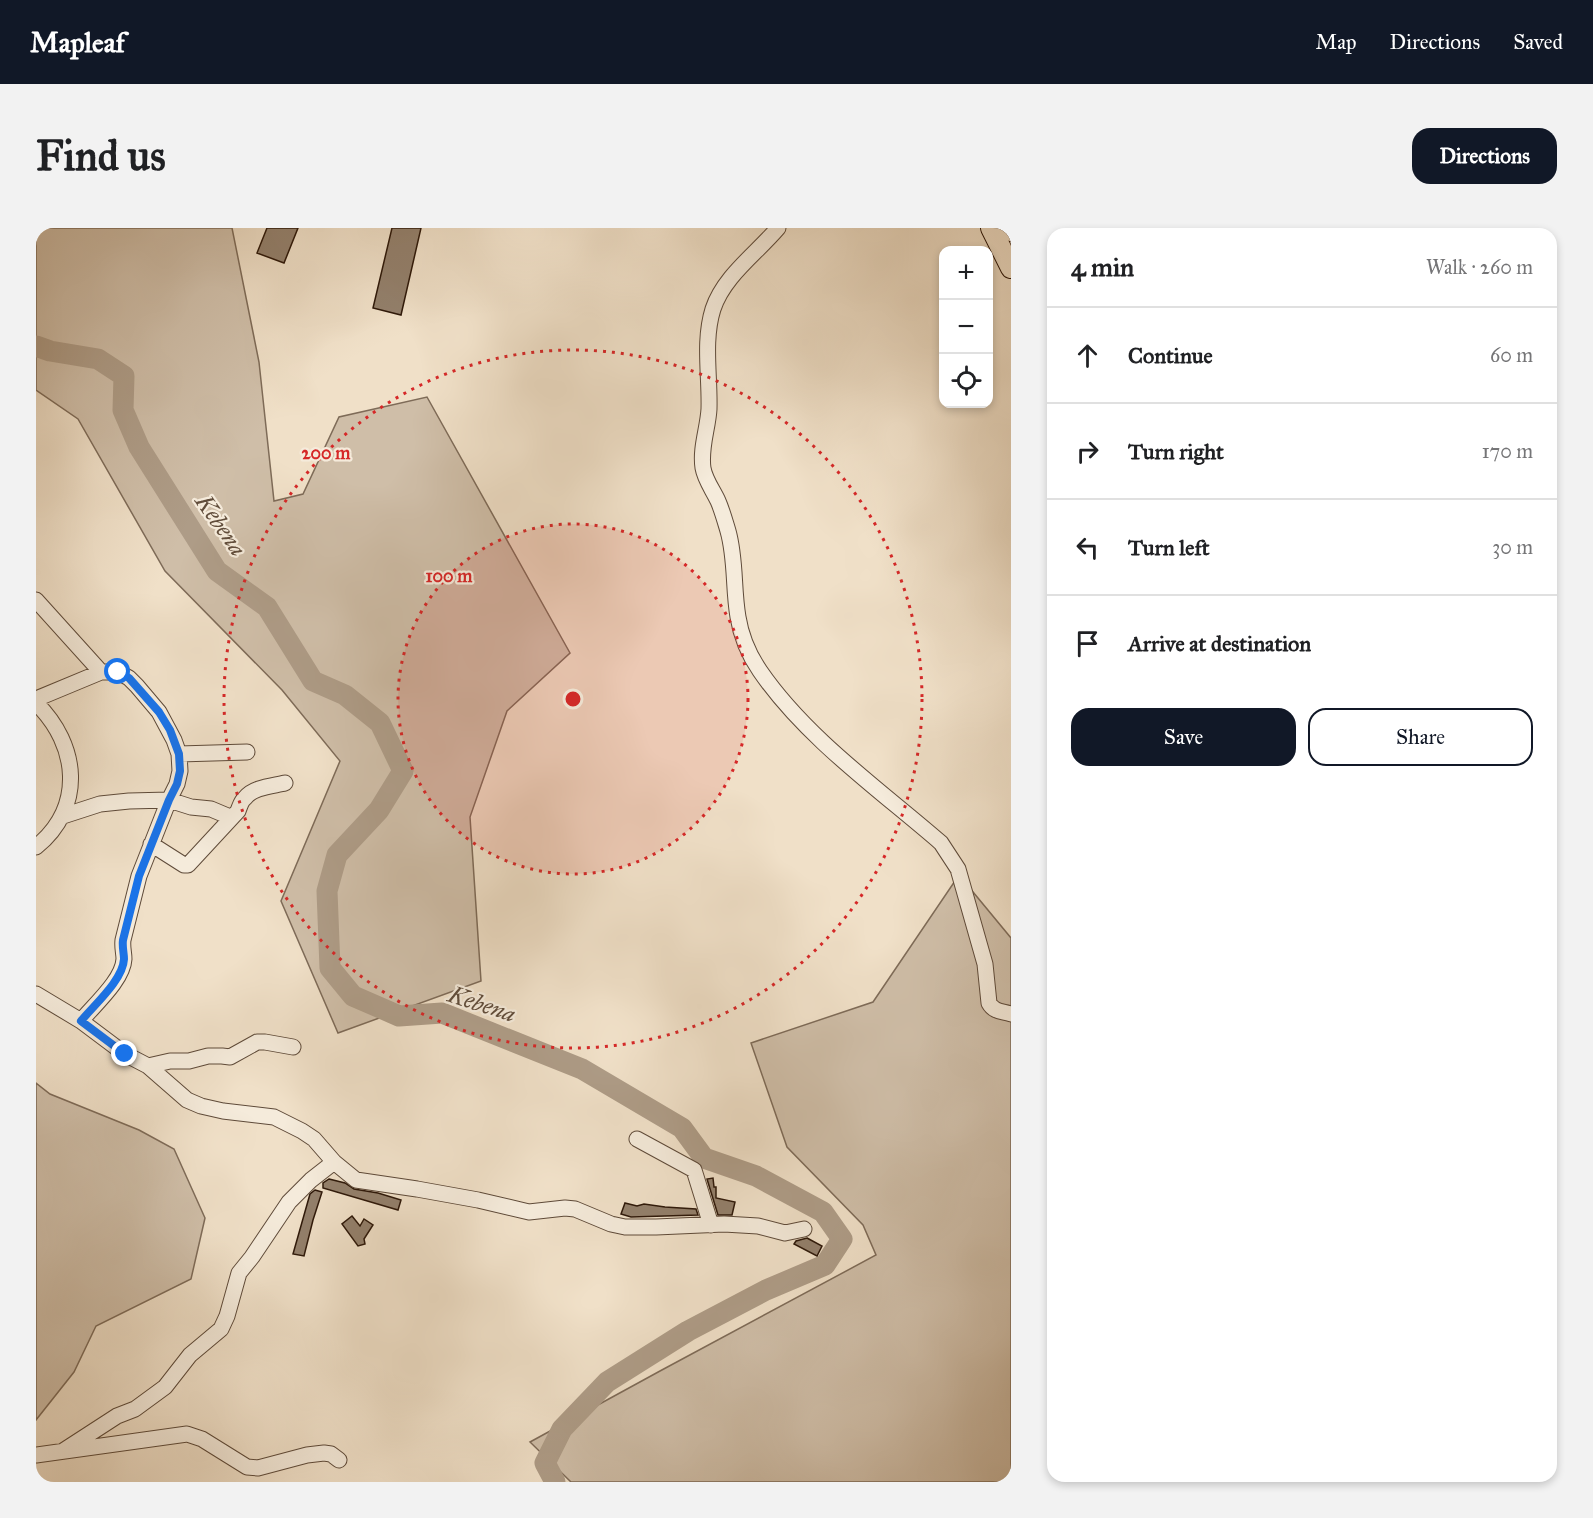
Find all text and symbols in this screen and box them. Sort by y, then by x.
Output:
text: Mapleaf [30,25,125,60]
text: Map [1316,29,1357,55]
text: Directions [1390,29,1480,55]
text: Saved [1513,29,1563,55]
button: Directions [1412,128,1557,184]
text: Find us [36,130,166,182]
map controls [939,246,993,408]
button: + [939,246,993,300]
text: 4 min [1071,251,1134,283]
text: Walk · 260 m [1426,255,1533,279]
button: − [939,300,993,354]
icon: ahead [1071,339,1104,372]
text: Continue [1128,342,1213,369]
text: 60 m [1490,343,1533,367]
button: locate [939,354,993,408]
icon: right [1071,435,1104,468]
text: Turn right [1128,438,1224,465]
text: 170 m [1482,439,1533,463]
text: 200 m [302,442,351,464]
water label: Kebena [188,487,253,562]
icon: left [1071,531,1104,564]
text: Turn left [1128,534,1210,561]
text: 30 m [1492,535,1533,559]
text: 100 m [426,565,473,587]
icon: arrive [1071,627,1104,660]
text: Arrive at destination [1128,630,1311,657]
route start [104,658,130,684]
centre of rings [563,689,583,709]
button: Save [1071,708,1296,766]
button: Share [1308,708,1533,766]
water label: Kebena [444,979,520,1029]
route end [111,1040,137,1066]

